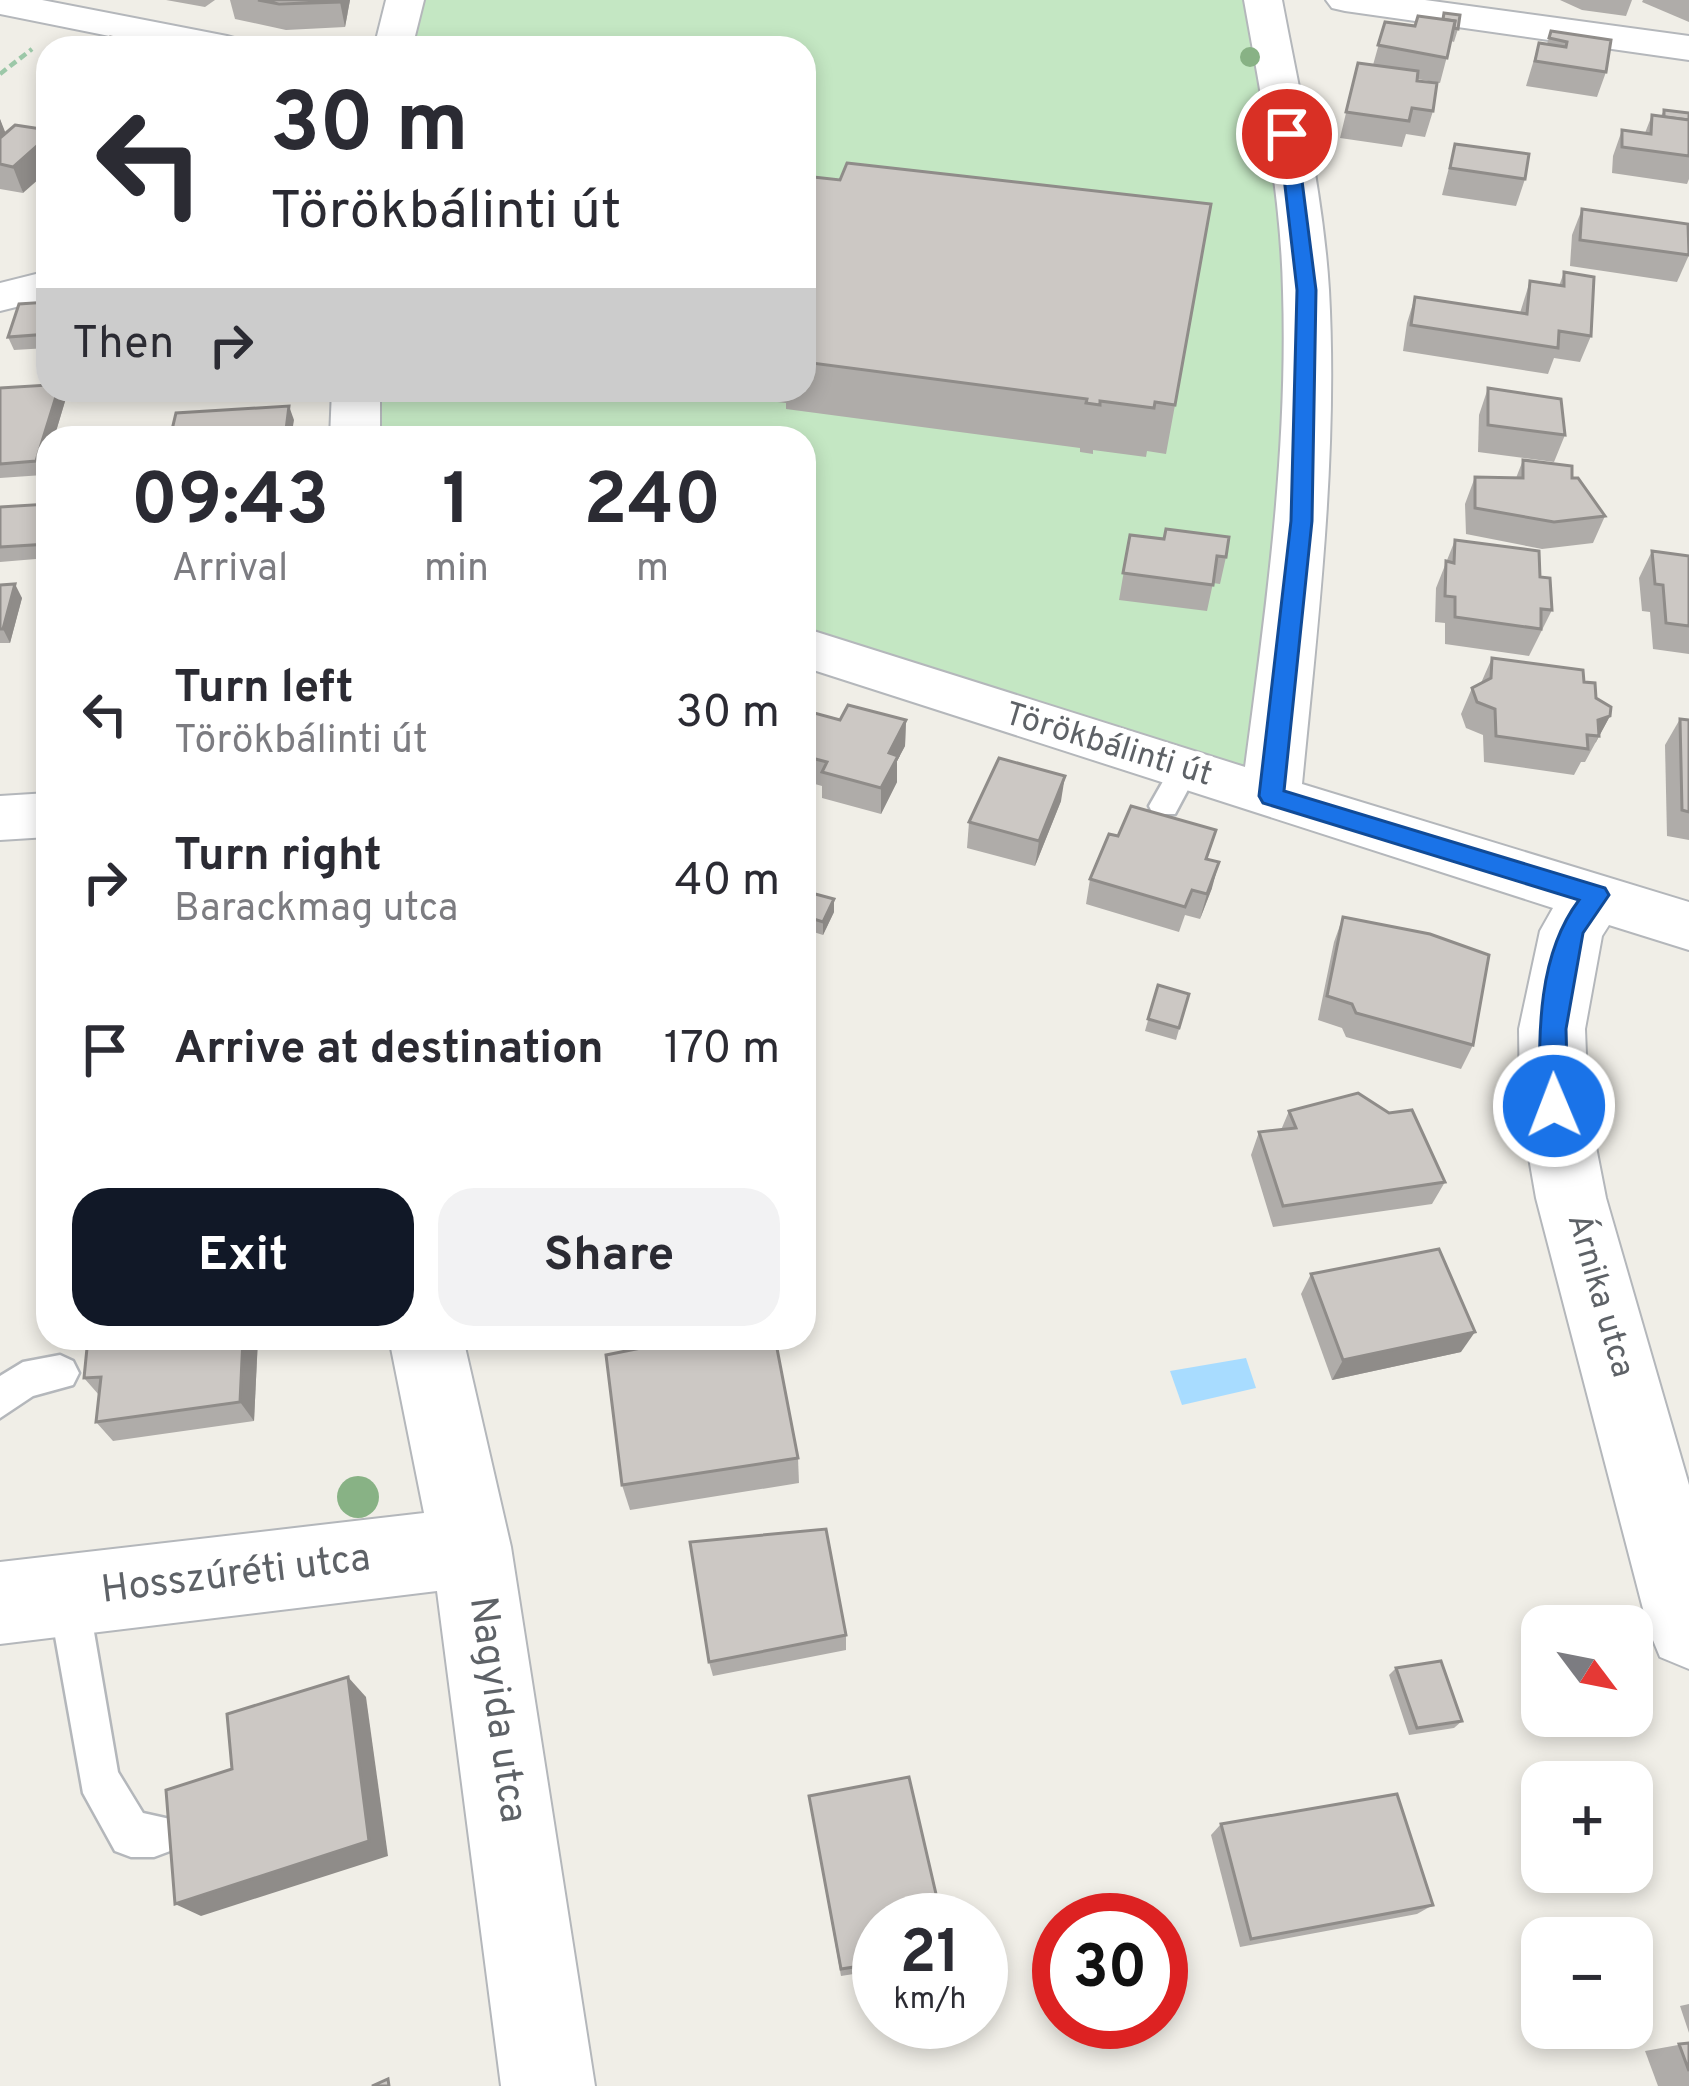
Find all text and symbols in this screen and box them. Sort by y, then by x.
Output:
text: 30 m [270,75,469,181]
pin [1236,83,1338,185]
icon: left [72,84,228,240]
icon: arrive [1254,101,1320,167]
text: Törökbálinti út [270,179,621,248]
icon: right [198,312,264,378]
text: Then [72,317,174,374]
text: 09:43 [131,458,329,550]
text: 1 [442,458,471,550]
text: 240 [584,458,721,550]
text: Arrival [172,546,288,595]
text: min [424,546,489,595]
text: m [636,546,669,595]
text: Turn left [174,661,353,718]
icon: left [72,681,138,747]
text: 30 m [676,686,780,743]
street label: Törökbálinti út [999,695,1217,797]
text: Törökbálinti út [174,718,428,767]
text: Turn right [174,829,382,886]
icon: right [72,849,138,915]
text: 40 m [674,854,780,911]
text: Barackmag utca [174,886,458,935]
icon: arrive [72,1017,138,1083]
text: Arrive at destination [174,1022,604,1079]
text: 170 m [664,1022,780,1079]
position arrow [1491,1043,1617,1169]
button: Exit [72,1188,414,1326]
button: Share [438,1188,780,1326]
street label: Árnika utca [1556,1209,1643,1383]
street label: Hosszúréti utca [99,1535,373,1617]
street label: Nagyida utca [456,1594,536,1826]
north arrow [1521,1605,1653,1737]
map controls [1521,1605,1653,2049]
button: + [1521,1761,1653,1893]
speed limit sign: 30 [1032,1893,1188,2049]
button: − [1521,1917,1653,2049]
text: 21 [900,1918,960,1994]
text: km/h [894,1982,966,2019]

